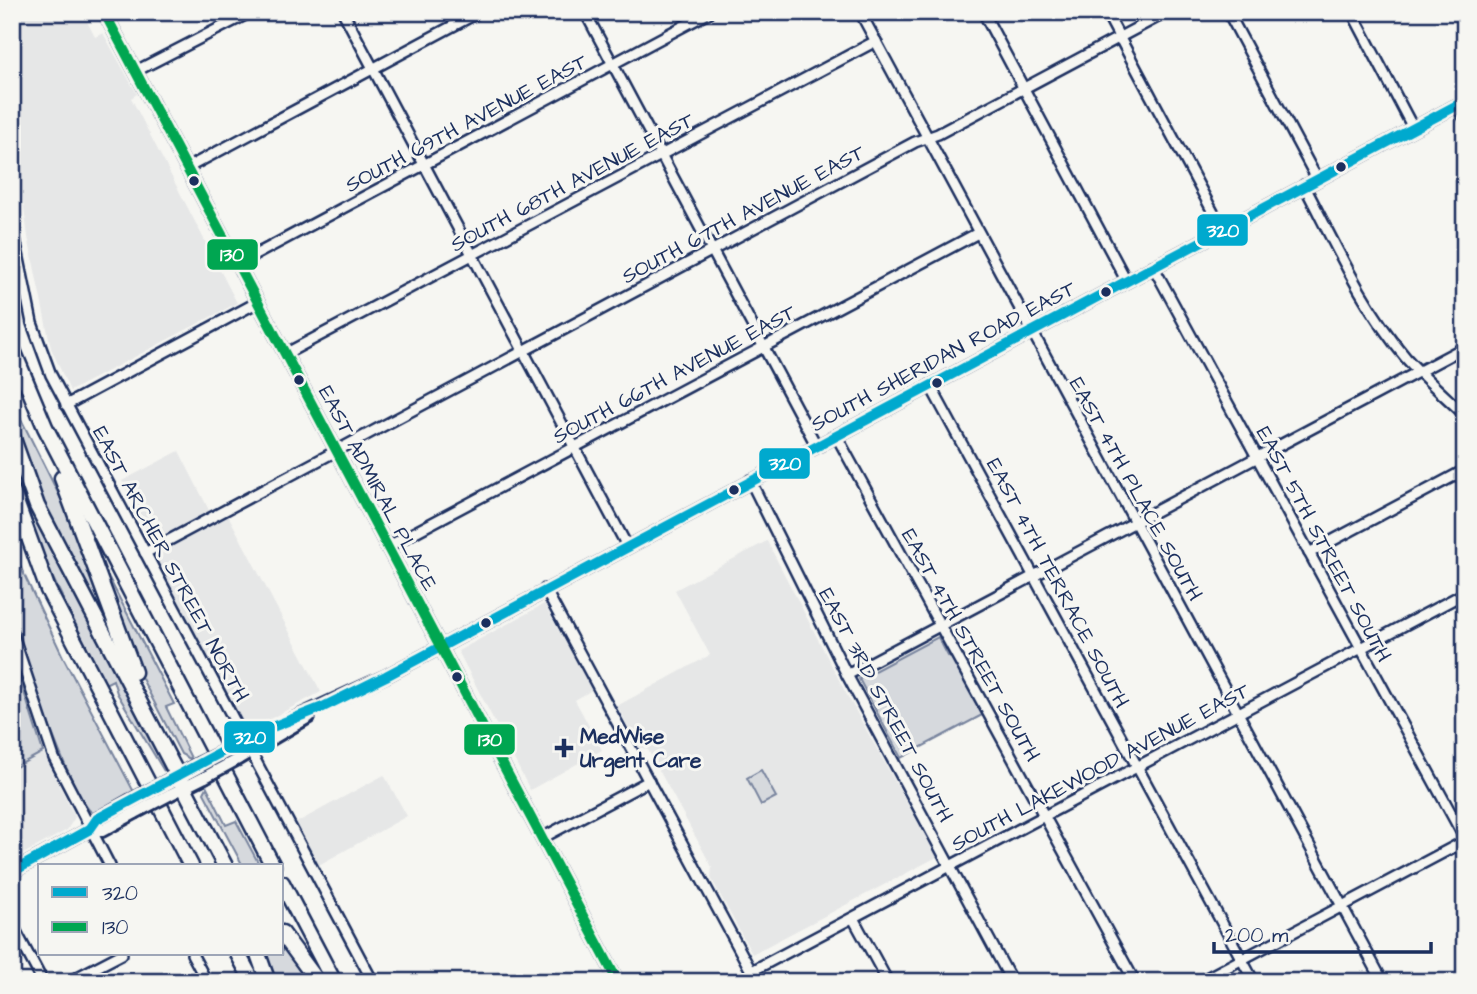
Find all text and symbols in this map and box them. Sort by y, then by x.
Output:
street label: SOUTH 69TH AVENUE EAST [340,47,593,200]
street label: SOUTH 68TH AVENUE EAST [445,105,700,259]
street label: SOUTH 67TH AVENUE EAST [617,138,871,291]
unlabelled marker [1334,160,1348,174]
unlabelled marker [187,174,201,188]
line badge: 320 [1196,213,1249,247]
text: 320 [1206,218,1239,245]
line badge: 130 [206,238,259,271]
text: 130 [220,242,244,269]
street label: SOUTH SHERIDAN ROAD EAST [806,274,1082,439]
unlabelled marker [1099,285,1113,299]
street label: SOUTH 66TH AVENUE EAST [548,298,802,451]
street label: EAST 4TH PLACE SOUTH [1062,372,1209,607]
unlabelled marker [292,373,306,387]
unlabelled marker [930,376,944,390]
street label: EAST ADMIRAL PLACE [311,381,444,596]
street label: EAST ARCHER STREET NORTH [85,421,256,708]
street label: EAST 5TH STREET SOUTH [1249,421,1398,667]
line badge: 320 [758,447,811,480]
text: 320 [768,451,801,478]
street label: EAST 4TH TERRACE SOUTH [979,453,1136,714]
unlabelled marker [727,483,741,497]
street label: EAST 4TH STREET SOUTH [894,523,1047,767]
street label: EAST 3RD STREET SOUTH [811,583,960,828]
unlabelled marker [479,616,493,630]
unlabelled marker [450,670,464,684]
street label: SOUTH LAKEWOOD AVENUE EAST [946,676,1255,859]
line badge: 320 [223,720,276,754]
place label: MedWise Urgent Care [580,722,702,777]
line badge: 130 [463,723,516,756]
text: 320 [233,725,266,752]
text: 130 [478,727,502,754]
marker: MedWise Urgent Care [554,738,574,758]
legend [38,864,284,956]
text: 320 [102,879,138,908]
scale bar [1214,910,1432,954]
text: 130 [102,913,129,942]
text: 200 m [1225,921,1289,950]

